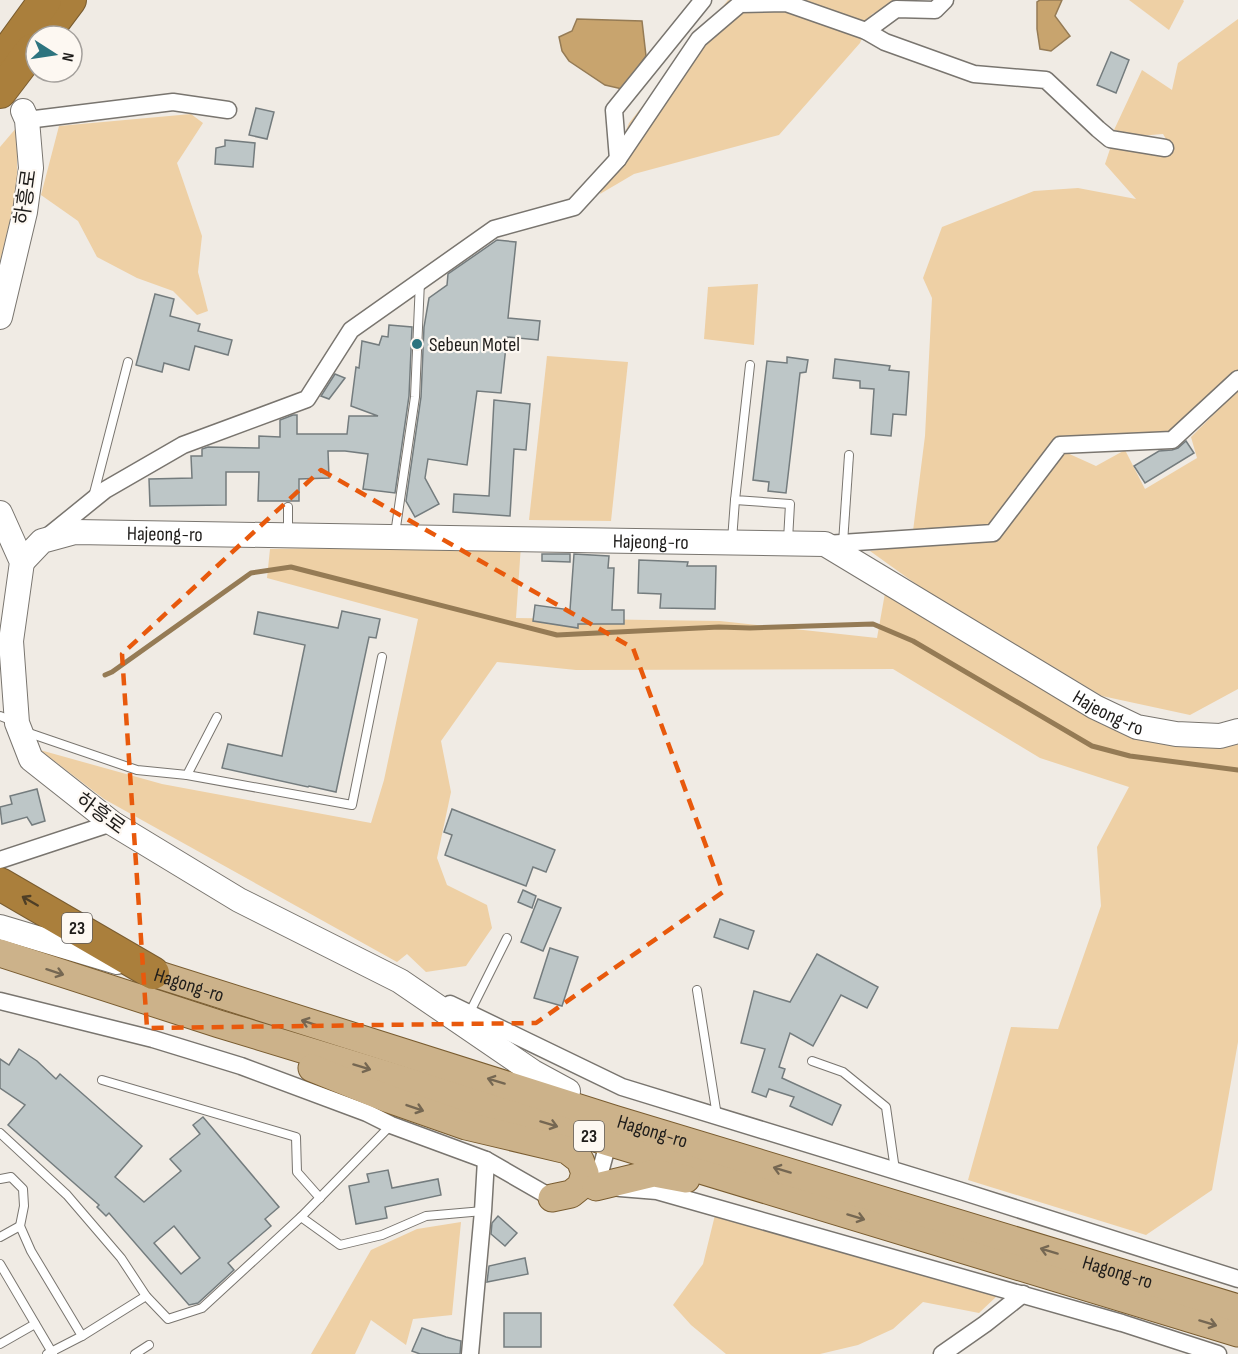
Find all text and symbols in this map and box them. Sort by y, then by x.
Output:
north arrow [24,24,84,84]
text: N [57,51,77,63]
street label: 하흥로 [10,168,42,226]
place label: Sebeun Motel [429,333,520,357]
marker: Sebeun Motel [410,337,424,351]
street label: Hajeong-ro [127,522,203,547]
street label: Hajeong-ro [613,530,689,555]
street label: Hajeong-ro [1068,685,1145,741]
street label: 하흥로 [71,788,130,840]
one-way arrow [22,895,39,907]
road number: 23 [62,913,92,943]
street label: Hagong-ro [151,963,227,1008]
one-way arrow [45,967,64,978]
one-way arrow [301,1017,320,1028]
one-way arrow [352,1062,371,1073]
one-way arrow [487,1075,506,1086]
one-way arrow [406,1104,424,1115]
street label: Hagong-ro [614,1110,690,1154]
one-way arrow [539,1119,558,1130]
road number: 23 [574,1121,604,1151]
one-way arrow [773,1164,792,1175]
one-way arrow [846,1212,865,1223]
one-way arrow [1040,1245,1059,1256]
street label: Hagong-ro [1080,1251,1156,1295]
one-way arrow [1198,1319,1217,1330]

